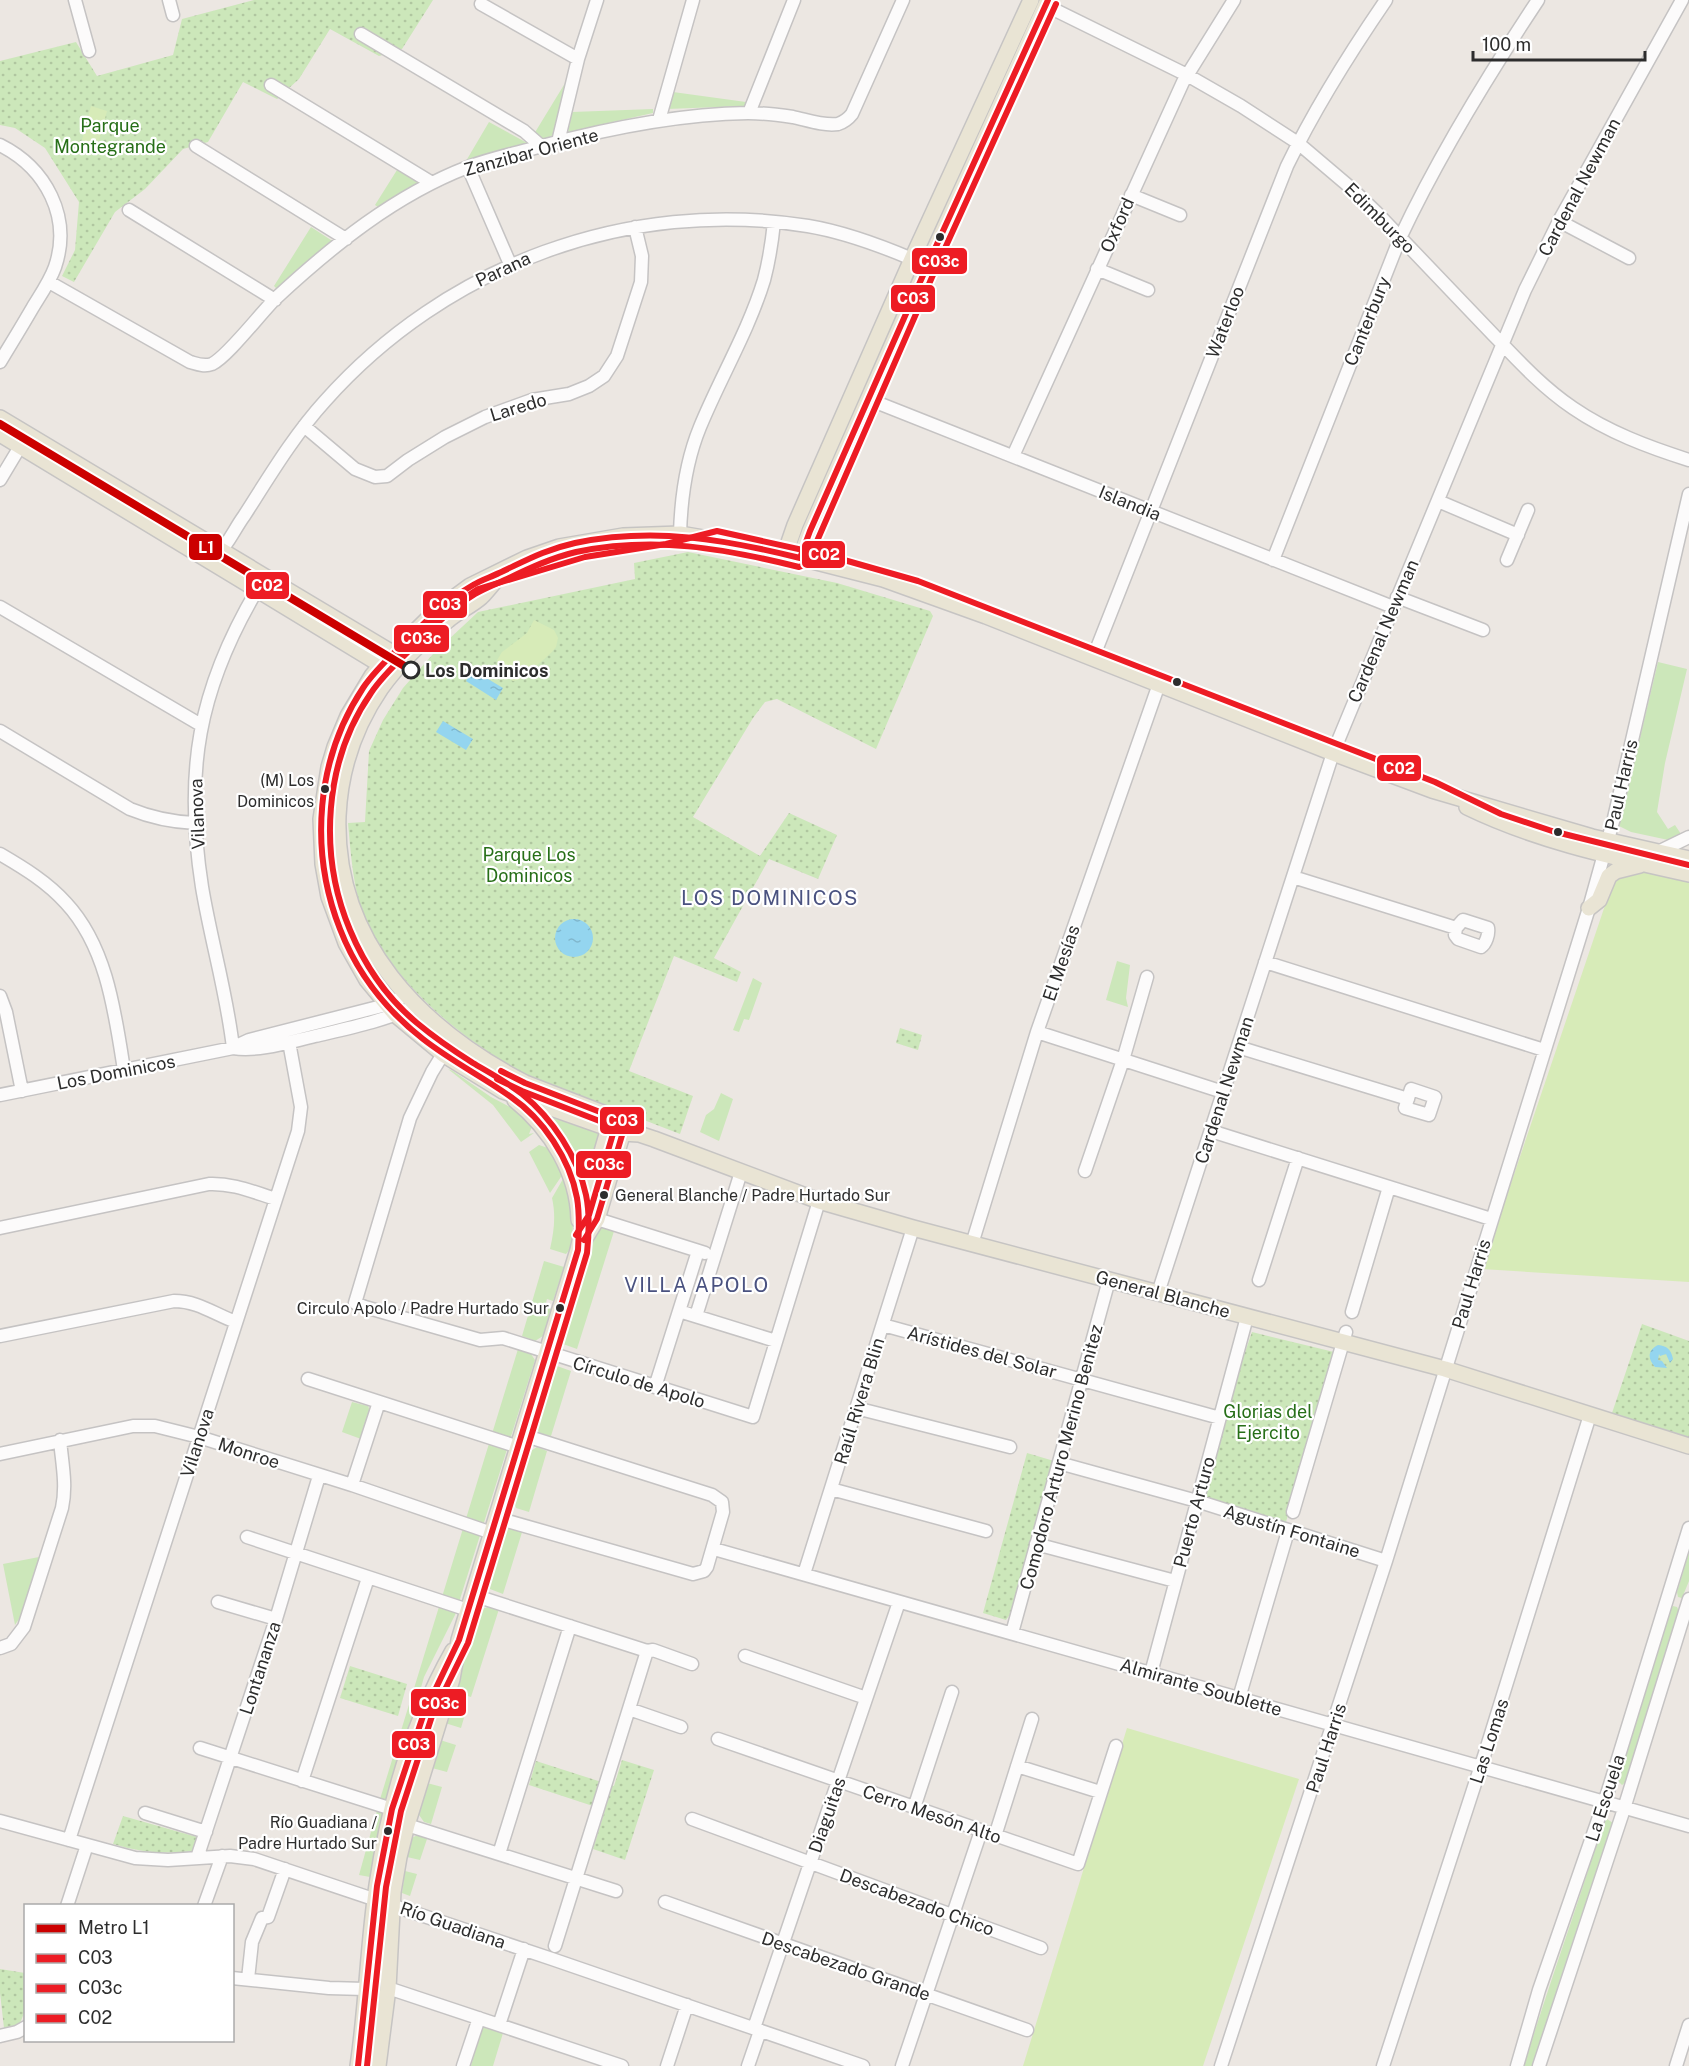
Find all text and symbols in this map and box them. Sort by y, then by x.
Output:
scale bar [1473,24,1646,62]
text: 100 m [1482,34,1531,55]
street label: Cardenal Newman [1534,114,1624,260]
park label: Parque Montegrande [54,115,166,157]
street label: Zanzibar Oriente [461,124,601,180]
street label: Edimburgo [1340,178,1420,258]
street label: Oxford [1096,194,1138,256]
unlabelled marker [934,231,946,243]
street label: Parana [472,247,534,291]
line badge: C03c [911,247,968,275]
text: C03c [918,252,960,271]
street label: Canterbury [1340,273,1395,369]
street label: Waterloo [1202,283,1248,361]
line badge: C03 [890,284,936,313]
text: C03 [897,289,929,308]
street label: Laredo [487,388,549,426]
street label: Islandia [1096,481,1164,525]
line badge: L1 [188,533,223,561]
text: L1 [198,538,214,557]
line badge: C02 [801,540,846,569]
text: C02 [808,545,840,564]
street label: Cardenal Newman [1343,556,1423,706]
line badge: C02 [245,571,290,600]
text: C02 [251,576,283,595]
line badge: C03 [422,590,468,619]
text: C03 [429,595,461,614]
line badge: C03c [393,624,450,653]
text: C03c [400,629,442,648]
place label: Los Dominicos [425,660,548,681]
marker: Los Dominicos [402,661,420,679]
unlabelled marker [1171,676,1183,688]
street label: Paul Harris [1600,737,1642,833]
line badge: C02 [1376,754,1422,782]
text: C02 [1383,759,1415,778]
place label: (M) Los Dominicos [237,771,314,811]
street label: Vilanova [185,778,209,850]
marker: (M) Los Dominicos [319,783,331,795]
unlabelled marker [1552,826,1564,838]
park label: Parque Los Dominicos [482,844,576,886]
district label: LOS DOMINICOS [681,886,859,910]
street label: El Mesías [1038,922,1084,1004]
street label: Cardenal Newman [1190,1014,1258,1166]
street label: Los Dominicos [55,1050,177,1094]
line badge: C03 [599,1106,645,1135]
text: C03 [606,1111,638,1130]
line badge: C03c [575,1150,632,1179]
text: C03c [583,1155,625,1174]
place label: General Blanche / Padre Hurtado Sur [615,1186,890,1205]
marker: General Blanche / Padre Hurtado Sur [598,1189,610,1201]
street label: Paul Harris [1447,1236,1495,1332]
street label: General Blanche [1093,1266,1233,1322]
district label: VILLA APOLO [624,1273,770,1297]
place label: Circulo Apolo / Padre Hurtado Sur [297,1299,549,1318]
marker: Circulo Apolo / Padre Hurtado Sur [554,1302,566,1314]
street label: Arístides del Solar [905,1322,1059,1382]
street label: Comodoro Arturo Merino Benitez [1015,1322,1107,1592]
street label: Raúl Rivera Blin [830,1335,888,1467]
street label: Círculo de Apolo [570,1352,708,1412]
park label: Glorias del Ejercito [1223,1401,1313,1443]
street label: Vilanova [176,1406,218,1480]
street label: Monroe [215,1433,283,1473]
street label: Puerto Arturo [1169,1454,1219,1570]
street label: Agustín Fontaine [1221,1500,1363,1562]
street label: Lontananza [235,1619,285,1717]
street label: Almirante Soublette [1118,1654,1284,1720]
line badge: C03c [410,1688,467,1717]
text: C03c [418,1694,460,1713]
street label: Las Lomas [1465,1696,1513,1786]
street label: Paul Harris [1302,1701,1350,1795]
line badge: C03 [391,1730,436,1759]
text: C03 [398,1735,430,1754]
street label: La Escuela [1581,1752,1629,1844]
street label: Diaguitas [804,1774,850,1856]
street label: Cerro Mesón Alto [860,1780,1004,1848]
place label: Río Guadiana / Padre Hurtado Sur [238,1813,377,1853]
marker: Río Guadiana / Padre Hurtado Sur [382,1825,394,1837]
street label: Descabezado Chico [837,1864,997,1940]
street label: Río Guadiana [398,1897,508,1953]
legend [24,1904,234,2042]
text: Metro L1 [78,1917,150,1938]
street label: Descabezado Grande [759,1927,933,2005]
text: C03 [78,1947,113,1968]
text: C03c [78,1977,122,1998]
text: C02 [78,2007,112,2028]

